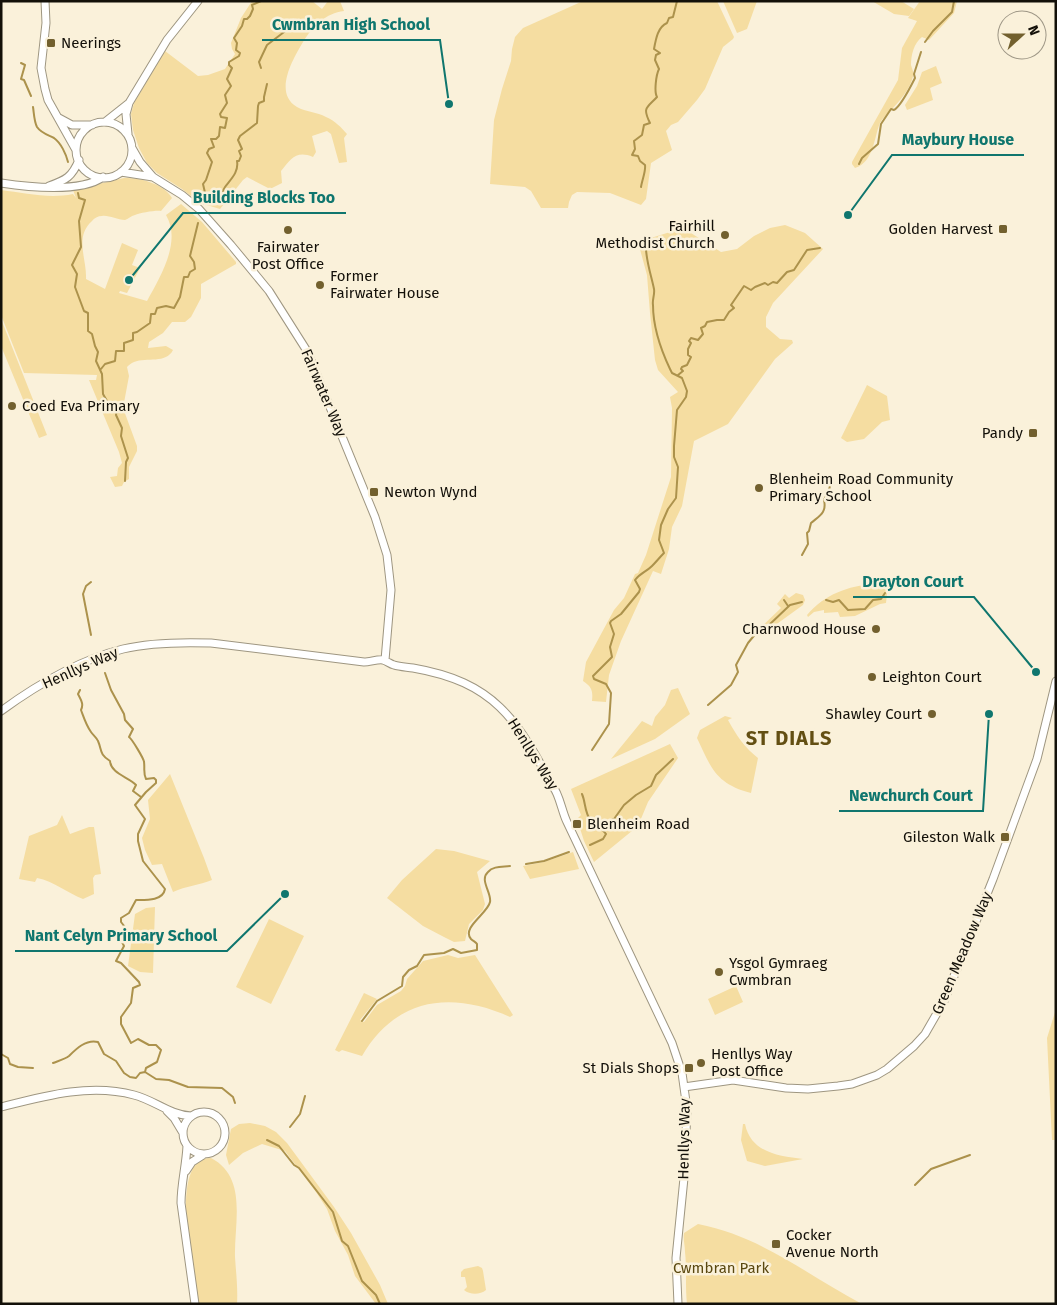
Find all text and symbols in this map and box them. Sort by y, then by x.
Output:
callout: Cwmbran High School [262,9,440,40]
north arrow [997,10,1047,60]
text: Cwmbran High School [272,15,430,34]
text: N [1024,23,1043,38]
place label: Neerings [61,34,121,52]
marker: Neerings [45,37,57,49]
callout: Maybury House [892,124,1024,155]
text: Maybury House [902,130,1014,149]
callout: Building Blocks Too [183,182,346,213]
text: Building Blocks Too [193,188,335,207]
place label: Fairhill Methodist Church [596,217,716,252]
place label: Golden Harvest [888,220,994,238]
marker: Golden Harvest [997,223,1009,235]
marker: Fairwater Post Office [282,224,294,236]
marker: Fairhill Methodist Church [719,229,731,241]
place label: Fairwater Post Office [252,238,324,273]
place label: Former Fairwater House [330,267,439,302]
marker: Former Fairwater House [314,279,326,291]
street label: Fairwater Way [297,346,351,440]
place label: Coed Eva Primary [22,397,140,415]
marker: Coed Eva Primary [6,400,18,412]
place label: Pandy [982,424,1024,442]
marker: Pandy [1027,427,1039,439]
place label: Blenheim Road Community Primary School [769,470,954,505]
marker: Blenheim Road Community Primary School [753,482,765,494]
place label: Newton Wynd [384,483,477,501]
marker: Newton Wynd [368,486,380,498]
callout: Drayton Court [853,566,974,597]
text: Drayton Court [862,572,964,591]
place label: Charnwood House [742,620,866,638]
marker: Charnwood House [870,623,882,635]
street label: Henllys Way [39,643,121,693]
place label: Leighton Court [882,668,982,686]
marker: Leighton Court [866,671,878,683]
place label: Shawley Court [826,705,923,723]
marker: Shawley Court [926,708,938,720]
street label: Henllys Way [504,715,563,794]
district label: ST DIALS [746,726,832,750]
callout: Newchurch Court [839,780,983,811]
text: Newchurch Court [849,786,974,805]
place label: Blenheim Road [587,815,690,833]
marker: Blenheim Road [571,818,583,830]
place label: Gileston Walk [903,828,995,846]
marker: Gileston Walk [999,831,1011,843]
street label: Green Meadow Way [928,888,996,1017]
callout: Nant Celyn Primary School [15,920,227,951]
text: Nant Celyn Primary School [25,926,218,945]
place label: Ysgol Gymraeg Cwmbran [729,954,827,989]
marker: Ysgol Gymraeg Cwmbran [713,966,725,978]
place label: Henllys Way Post Office [711,1045,793,1080]
marker: Henllys Way Post Office [695,1057,707,1069]
place label: St Dials Shops [583,1059,679,1077]
marker: St Dials Shops [683,1062,695,1074]
street label: Henllys Way [674,1098,694,1180]
place label: Cocker Avenue North [786,1226,879,1261]
marker: Cocker Avenue North [770,1238,782,1250]
park label: Cwmbran Park [673,1259,769,1277]

